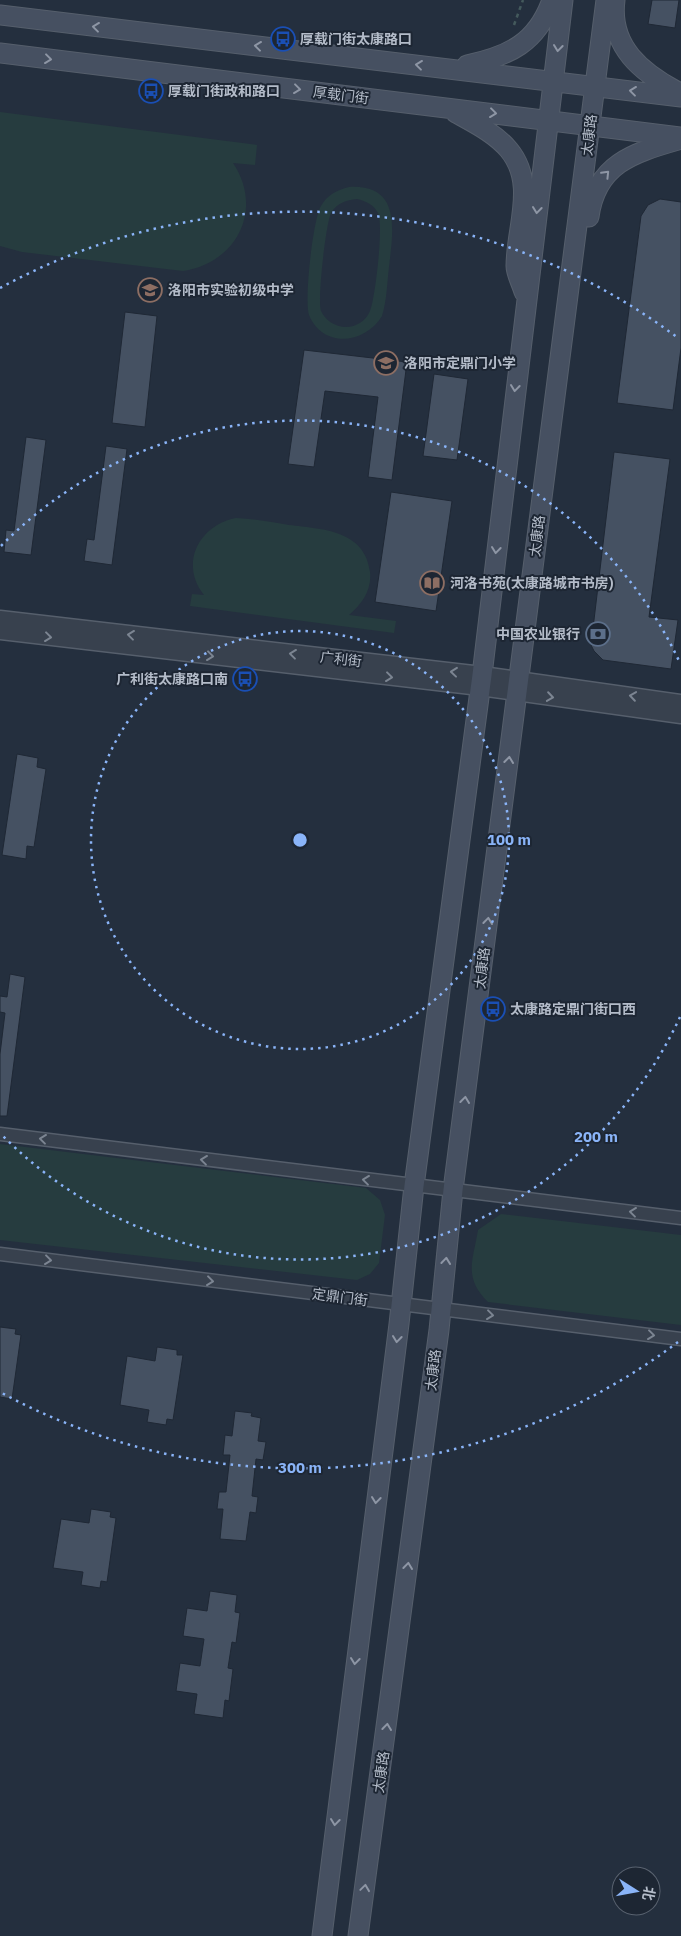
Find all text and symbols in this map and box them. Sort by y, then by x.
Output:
one-way arrow [92,22,100,33]
bus stop icon: 厚载门街太康路口 [270,26,296,52]
place label: 厚载门街太康路口 [300,30,412,48]
one-way arrow [254,41,262,52]
one-way arrow [553,45,564,53]
one-way arrow [45,53,53,64]
one-way arrow [415,60,423,71]
bus stop icon: 厚载门街政和路口 [138,78,164,104]
place label: 厚载门街政和路口 [168,82,280,100]
one-way arrow [293,83,301,94]
street label: 厚载门街 [312,83,370,107]
one-way arrow [628,86,636,97]
one-way arrow [489,107,497,118]
street label: 太康路 [578,113,600,157]
one-way arrow [601,170,610,179]
one-way arrow [532,206,543,214]
school or university icon: 洛阳市实验初级中学 [137,277,163,303]
place label: 洛阳市实验初级中学 [168,281,294,299]
school or university icon: 洛阳市定鼎门小学 [373,350,399,376]
place label: 洛阳市定鼎门小学 [404,354,516,372]
one-way arrow [510,385,521,393]
street label: 太康路 [526,514,548,558]
one-way arrow [491,546,502,554]
library icon: 河洛书苑(太康路城市书房) [419,570,445,596]
place label: 河洛书苑(太康路城市书房) [450,574,614,592]
bank icon: 中国农业银行 [585,621,611,647]
place label: 中国农业银行 [496,625,580,643]
one-way arrow [127,630,135,641]
one-way arrow [45,631,53,642]
street label: 广利街 [319,648,363,670]
one-way arrow [289,649,297,659]
one-way arrow [206,650,214,661]
bus stop icon: 广利街太康路口南 [232,666,258,692]
one-way arrow [450,667,458,678]
place label: 广利街太康路口南 [116,670,228,688]
one-way arrow [385,671,393,682]
one-way arrow [546,691,554,702]
one-way arrow [628,691,636,702]
one-way arrow [503,756,513,764]
text: 100 m [487,830,531,849]
centre of rings [291,831,309,849]
one-way arrow [482,917,493,925]
street label: 太康路 [471,946,493,990]
bus stop icon: 太康路定鼎门街口西 [480,996,506,1022]
place label: 太康路定鼎门街口西 [510,1000,636,1018]
one-way arrow [459,1095,469,1104]
text: 200 m [574,1127,618,1146]
one-way arrow [39,1135,48,1145]
one-way arrow [200,1155,208,1166]
one-way arrow [361,1175,369,1186]
one-way arrow [628,1207,636,1218]
one-way arrow [44,1255,53,1265]
one-way arrow [440,1257,451,1265]
one-way arrow [206,1275,214,1286]
street label: 定鼎门街 [311,1285,369,1309]
one-way arrow [486,1309,494,1320]
one-way arrow [647,1329,655,1340]
one-way arrow [392,1335,403,1343]
street label: 太康路 [422,1348,444,1392]
text: 300 m [278,1458,322,1477]
one-way arrow [371,1496,382,1504]
one-way arrow [402,1561,413,1569]
one-way arrow [350,1657,361,1665]
one-way arrow [381,1722,392,1730]
street label: 太康路 [369,1750,393,1794]
one-way arrow [330,1819,341,1827]
north arrow [611,1866,661,1916]
one-way arrow [359,1883,370,1891]
text: 北 [639,1885,659,1902]

